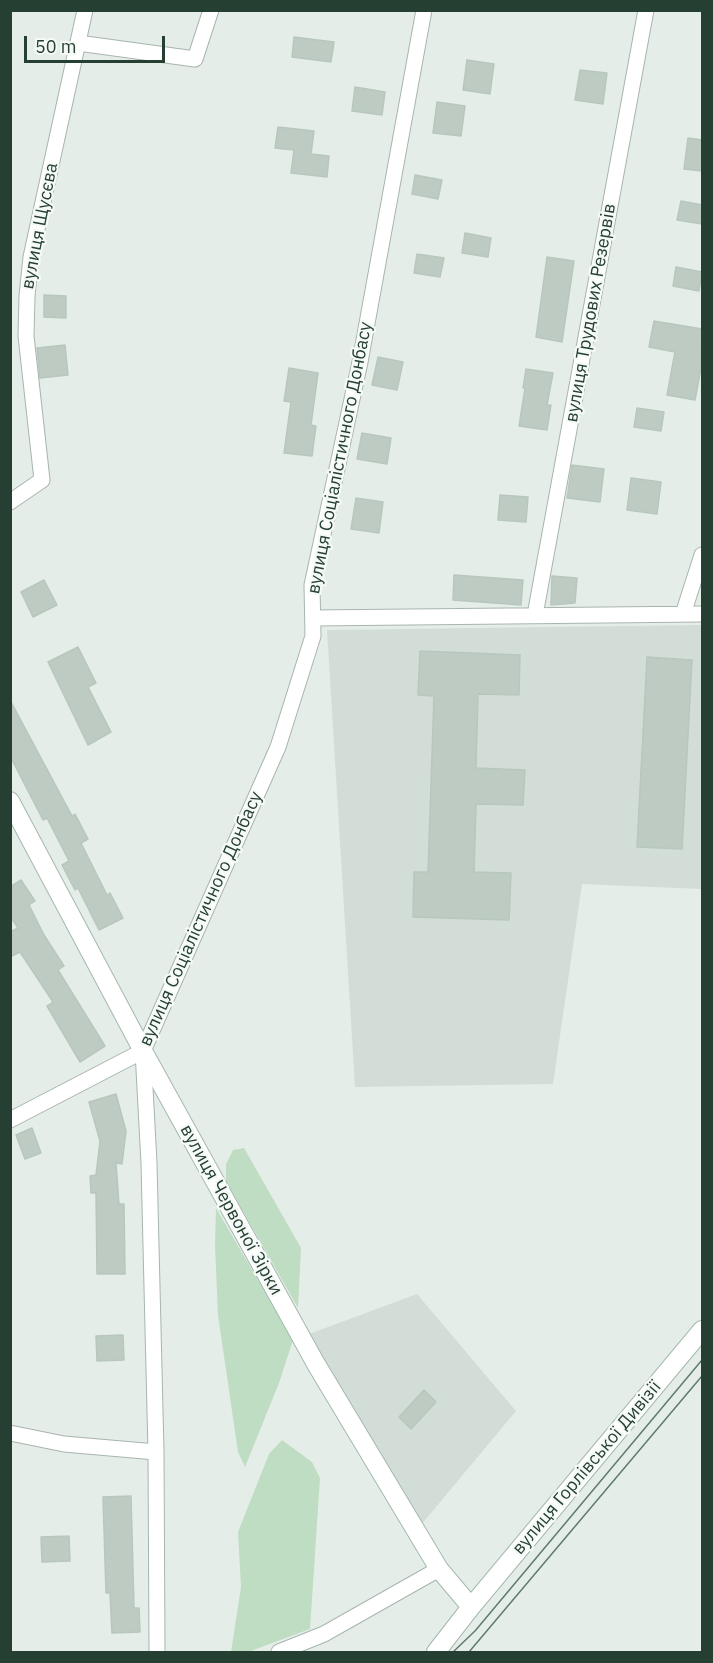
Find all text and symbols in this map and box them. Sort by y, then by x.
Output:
scale bar [27,24,168,62]
text: 50 m [35,35,77,58]
street label: вулиця Щусєва [17,161,63,291]
street label: вулиця Трудових Резервів [561,202,621,424]
street label: вулиця Соціалістичного Донбасу [303,320,377,596]
street label: вулиця Соціалістичного Донбасу [135,788,267,1050]
street label: вулиця Червоної Зірки [175,1121,287,1299]
street label: вулиця Горлівської Дивізії [508,1377,666,1559]

